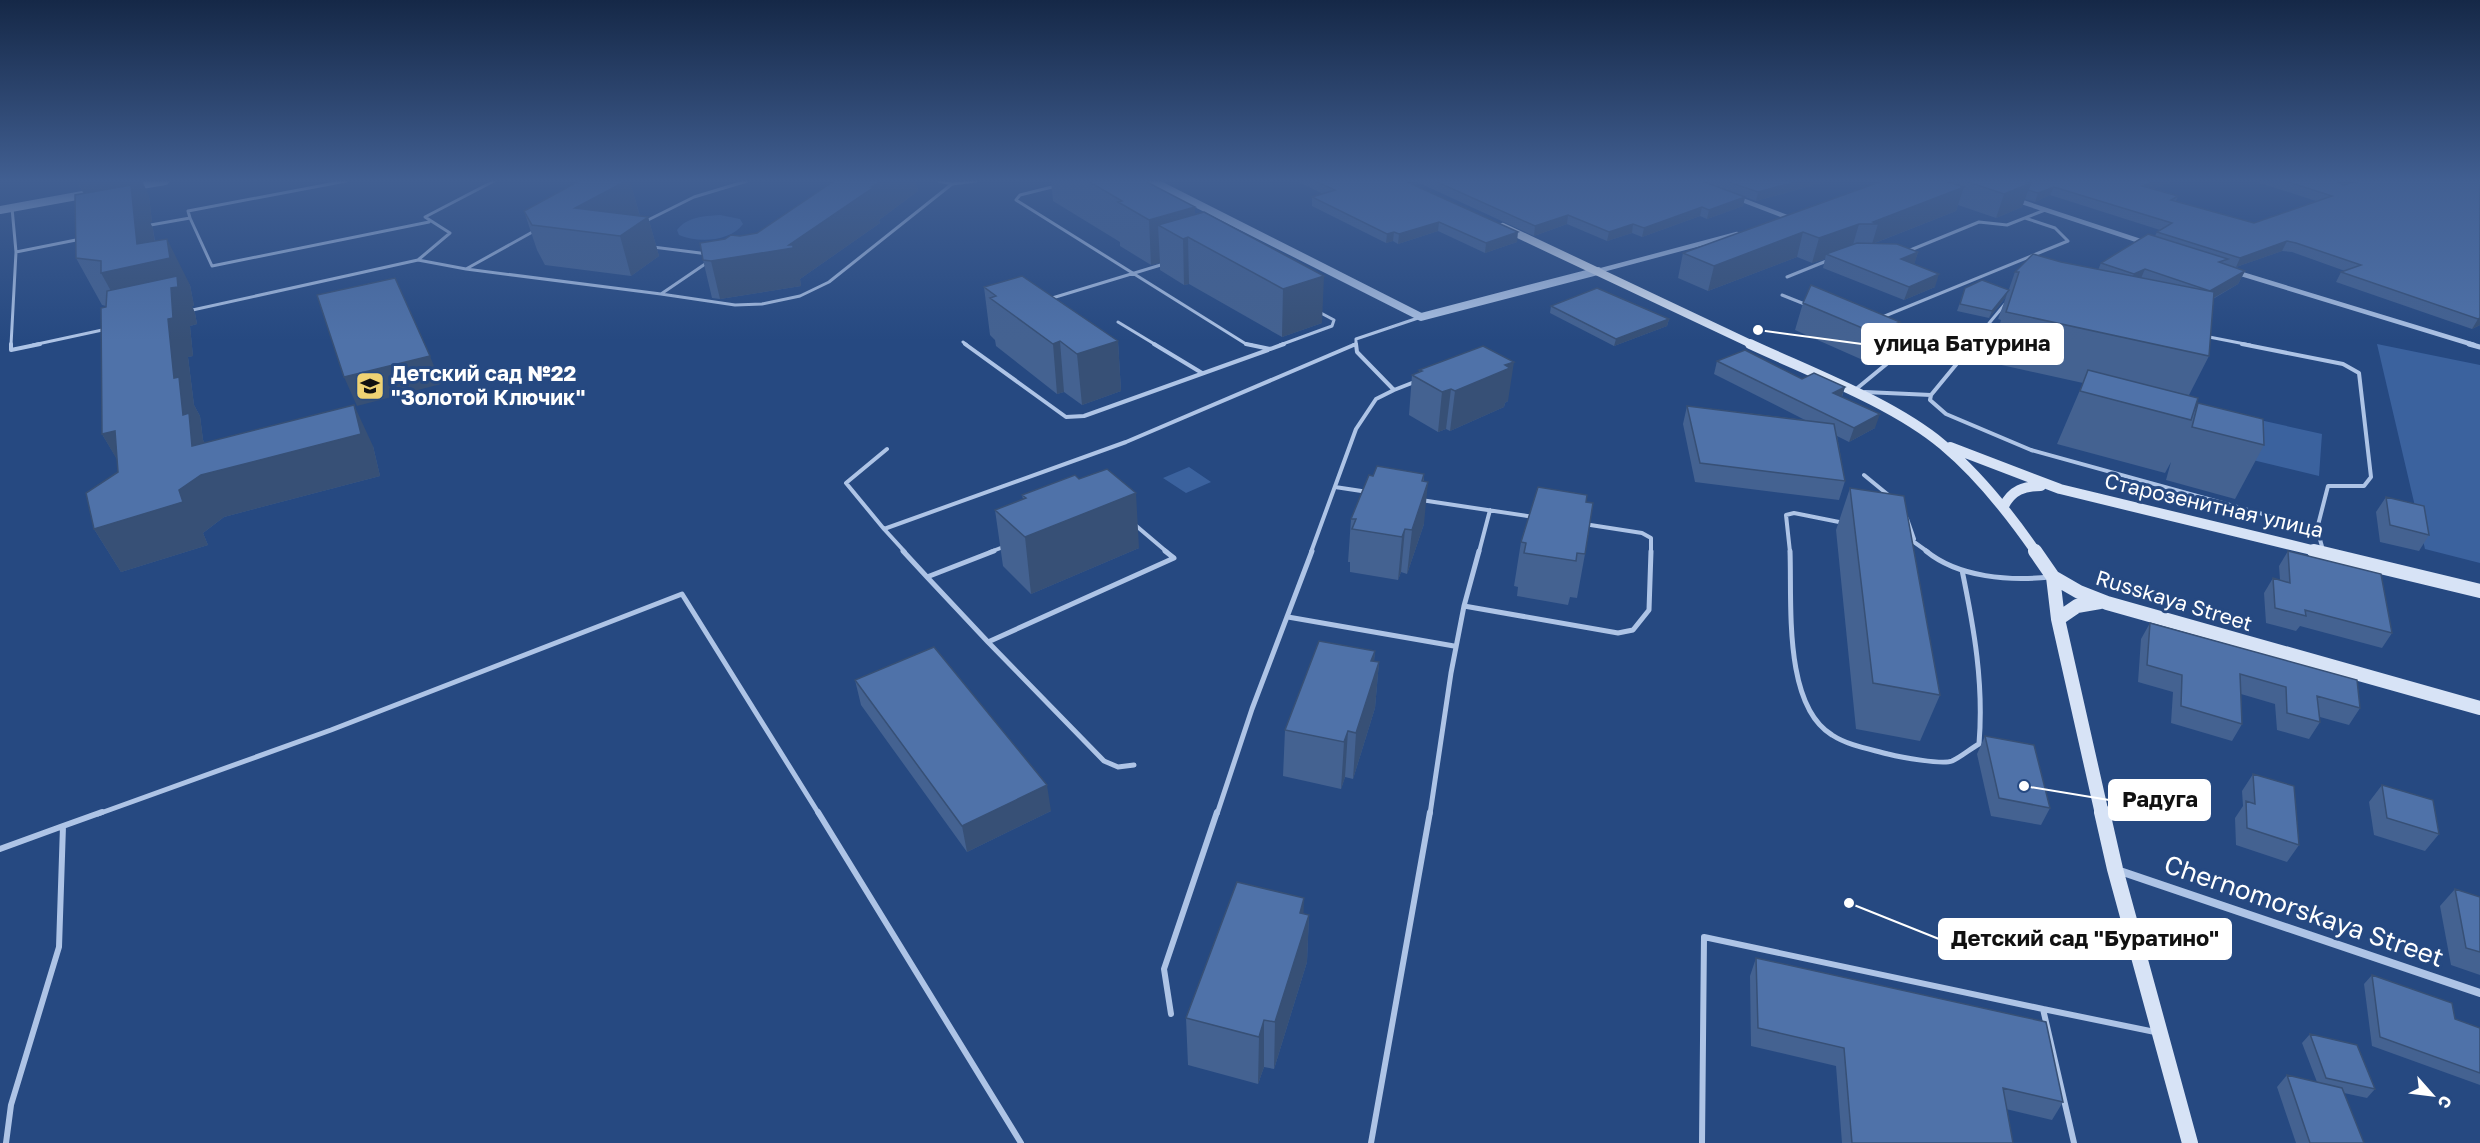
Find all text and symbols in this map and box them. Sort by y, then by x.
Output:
callout: улица Батурина [1862,324,2063,364]
text: улица Батурина [1873,329,2051,356]
place label: Детский сад №22 "Золотой Ключик" [391,360,585,410]
school or university icon: Детский сад №22 "Золотой Ключик" [354,370,386,402]
street label: Старозенитная улица [2102,467,2326,543]
street label: Russkaya Street [2093,564,2256,636]
callout: Радуга [2109,780,2210,820]
text: Радуга [2122,785,2198,812]
street label: Chernomorskaya Street [2160,848,2448,973]
callout: Детский сад "Буратино" [1939,919,2231,959]
text: Детский сад "Буратино" [1951,924,2219,951]
north arrow [2402,1065,2462,1125]
text: С [2434,1092,2457,1112]

